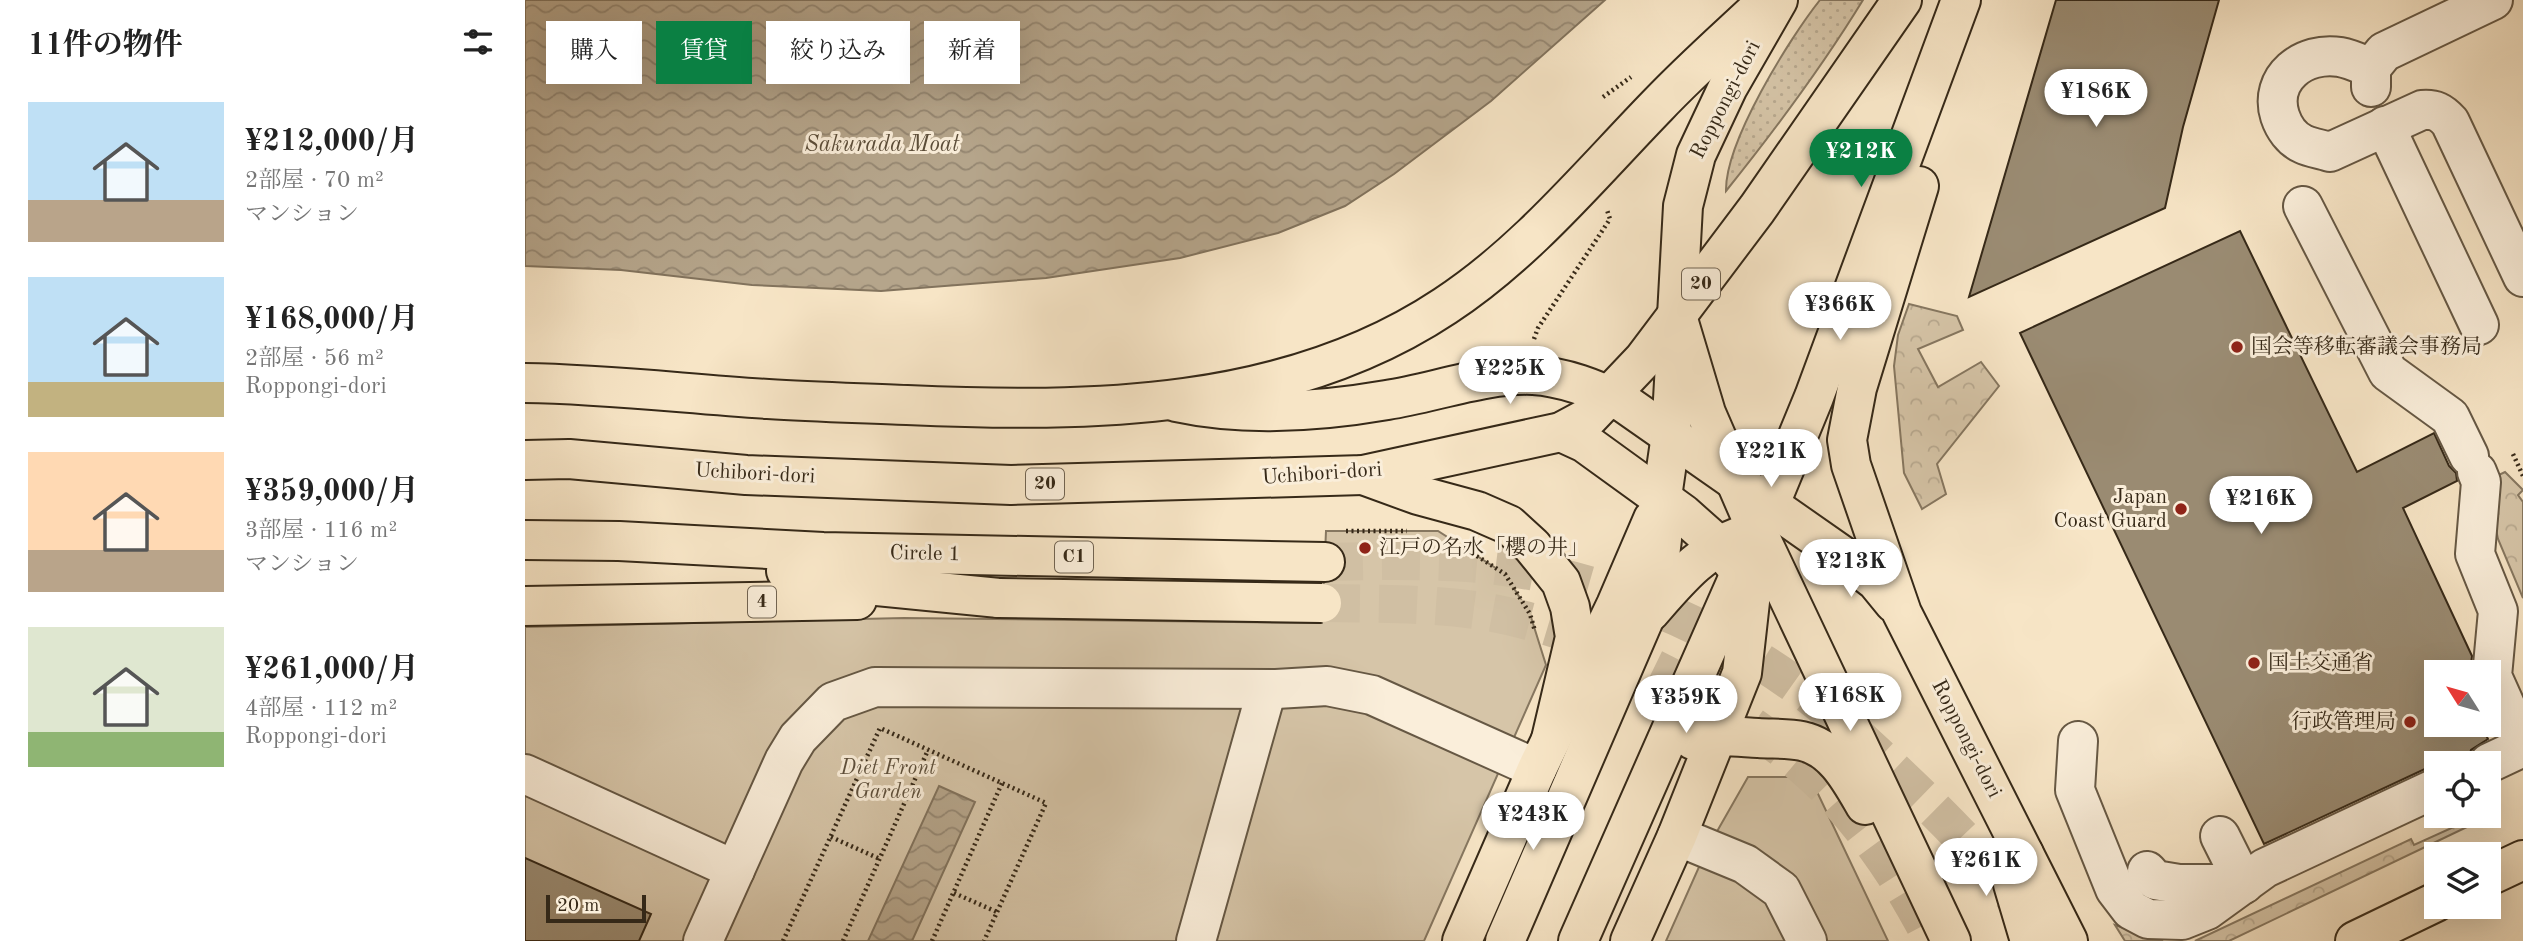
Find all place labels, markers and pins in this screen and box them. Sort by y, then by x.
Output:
pin: ¥186K [2047,69,2145,129]
pin: ¥212K [1812,130,1910,189]
pin: ¥366K [1791,282,1889,342]
place label: 国会等移転審議会事務局 [2251,335,2482,358]
marker: 国会等移転審議会事務局 [2229,339,2245,355]
pin: ¥225K [1461,346,1559,406]
pin: ¥221K [1722,430,1820,489]
pin: ¥216K [2212,476,2310,536]
place label: Japan Coast Guard [2054,487,2167,532]
marker: Japan Coast Guard [2173,501,2189,517]
place label: 江戸の名水「櫻の井」 [1379,536,1589,559]
marker: 江戸の名水「櫻の井」 [1357,540,1373,556]
pin: ¥213K [1802,540,1900,599]
place label: 国土交通省 [2268,651,2373,674]
marker: 国土交通省 [2246,655,2262,671]
pin: ¥168K [1801,674,1899,733]
pin: ¥359K [1637,676,1735,735]
place label: 行政管理局 [2291,710,2396,733]
marker: 行政管理局 [2402,714,2418,730]
pin: ¥243K [1484,792,1582,852]
pin: ¥261K [1937,838,2035,898]

